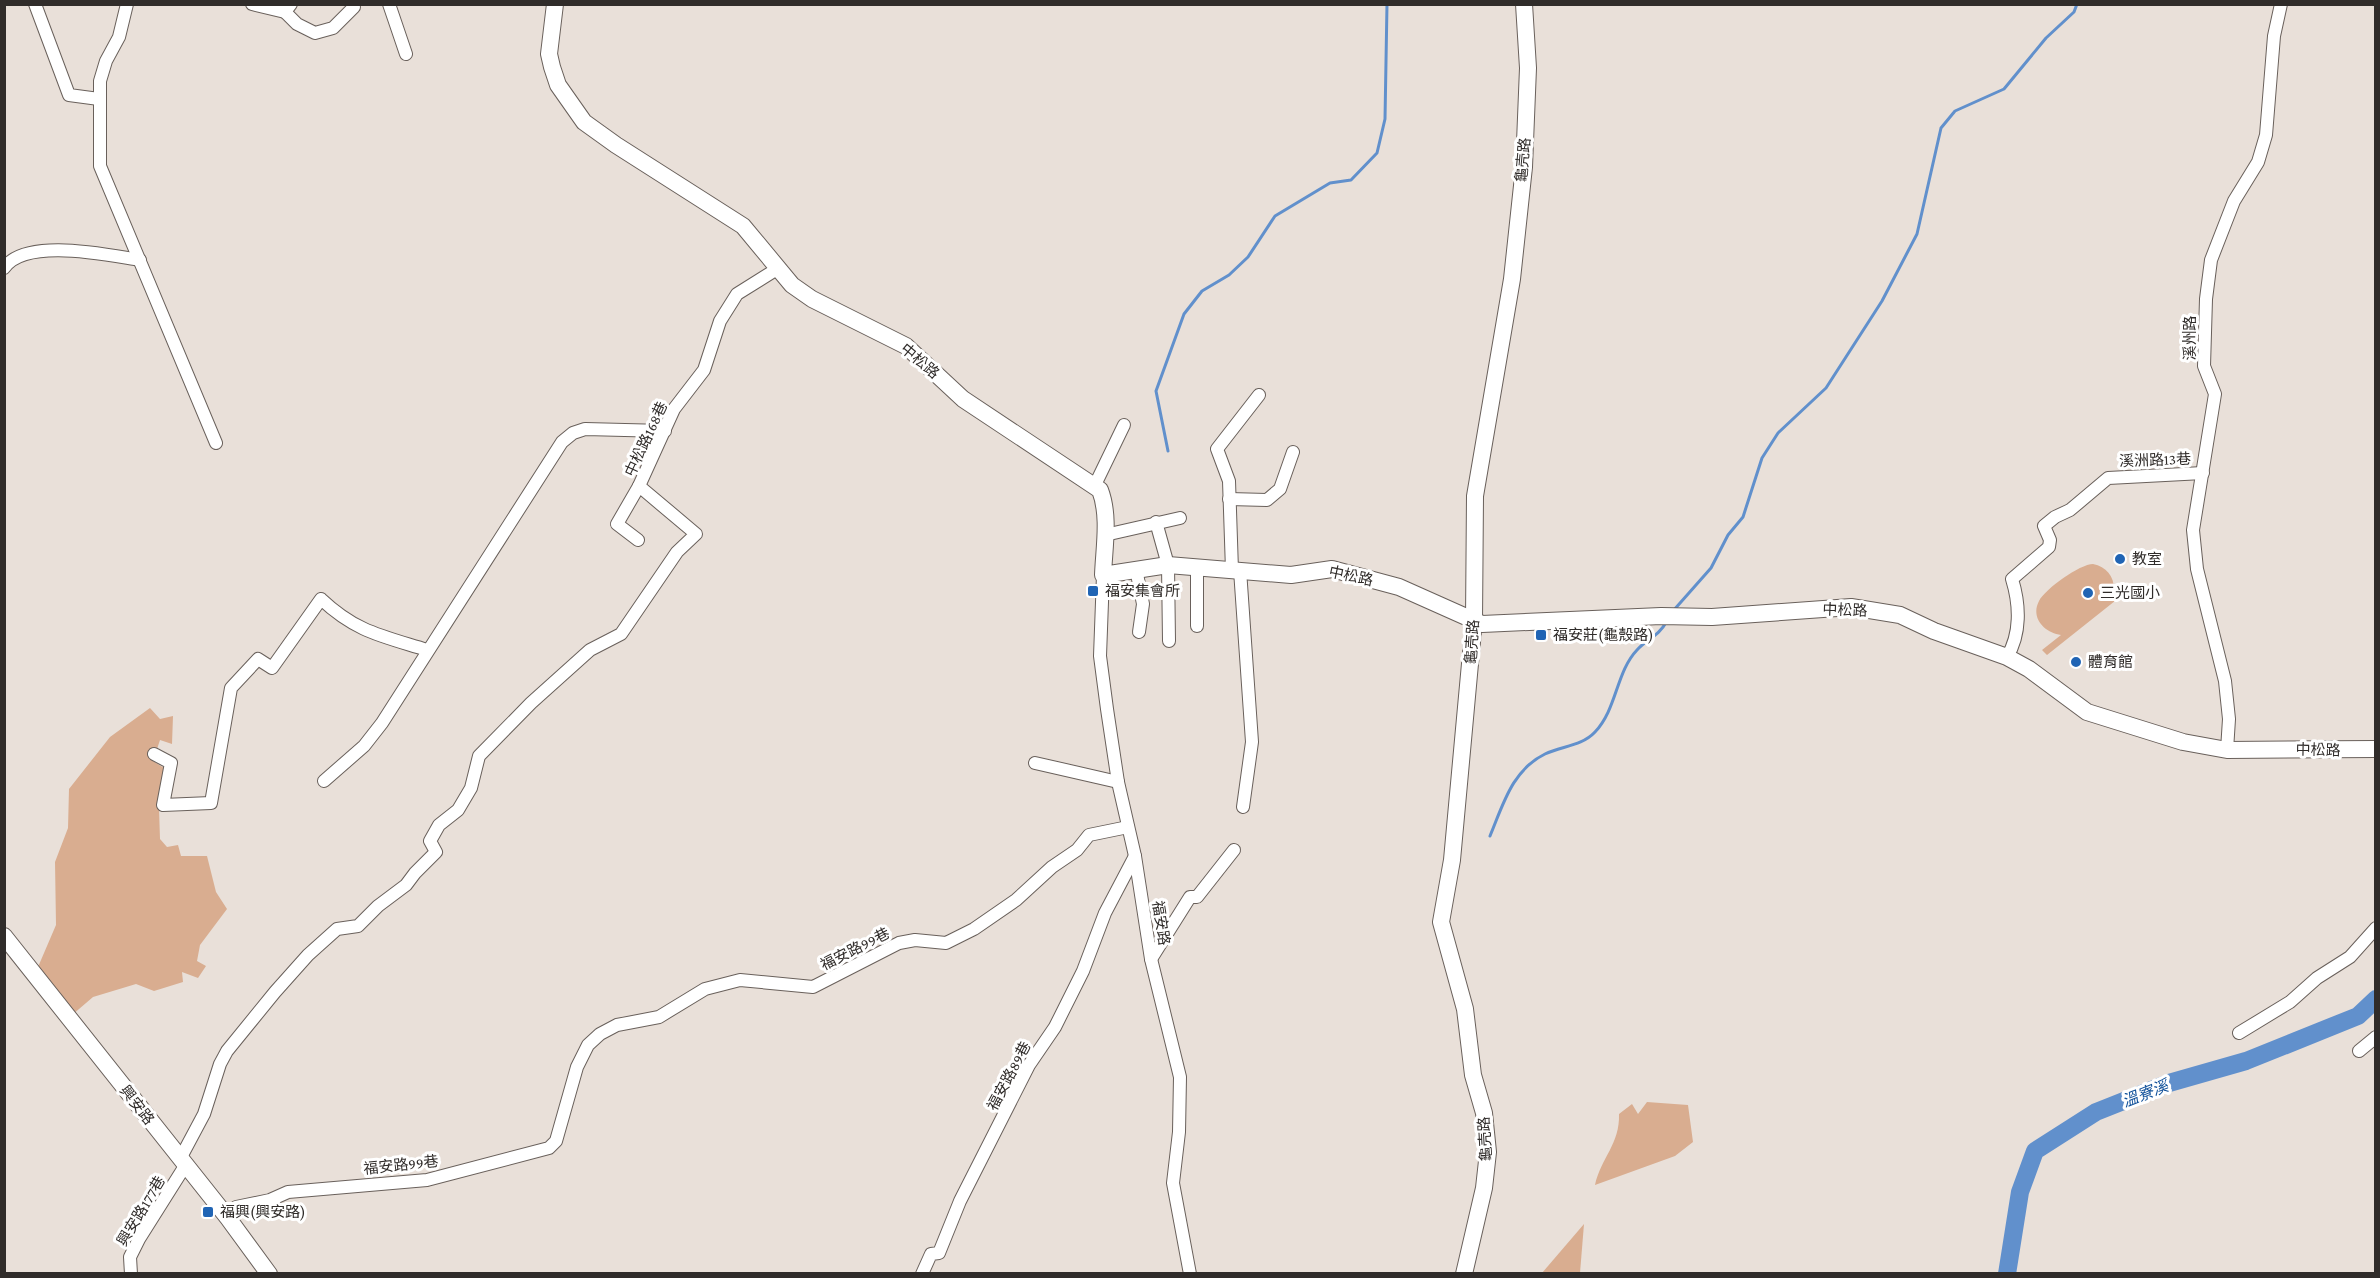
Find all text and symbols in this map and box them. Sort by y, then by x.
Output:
street label: 龜壳路 [1513,137,1533,183]
street label: 溪州路 [2181,315,2198,361]
street label: 中松路 [898,340,942,382]
street label: 中松路168巷 [622,399,670,479]
street label: 溪洲路13巷 [2119,450,2191,469]
place label: 教室 [2132,551,2162,567]
marker: 教室 [2113,552,2127,566]
street label: 中松路 [1327,563,1375,589]
place label: 福安集會所 [1105,583,1180,599]
marker: 福安集會所 [1086,584,1100,598]
place label: 三光國小 [2100,585,2160,601]
marker: 三光國小 [2081,586,2095,600]
street label: 中松路 [1822,601,1868,619]
street label: 龜壳路 [1462,619,1482,665]
place label: 福安莊(龜殼路) [1553,627,1654,644]
marker: 福安莊(龜殼路) [1534,628,1548,642]
place label: 體育館 [2088,654,2133,670]
marker: 體育館 [2069,655,2083,669]
street label: 中松路 [2295,742,2341,758]
street label: 福安路 [1150,900,1172,946]
street label: 福安路99巷 [818,925,892,973]
street label: 福安路89巷 [984,1039,1034,1113]
water label: 溫寮溪 [2120,1076,2172,1110]
street label: 興安路 [117,1082,157,1128]
street label: 龜壳路 [1476,1116,1494,1162]
street label: 福安路99巷 [363,1153,439,1177]
street label: 興安路177巷 [114,1173,168,1249]
place label: 福興(興安路) [220,1204,306,1221]
marker: 福興(興安路) [201,1205,215,1219]

